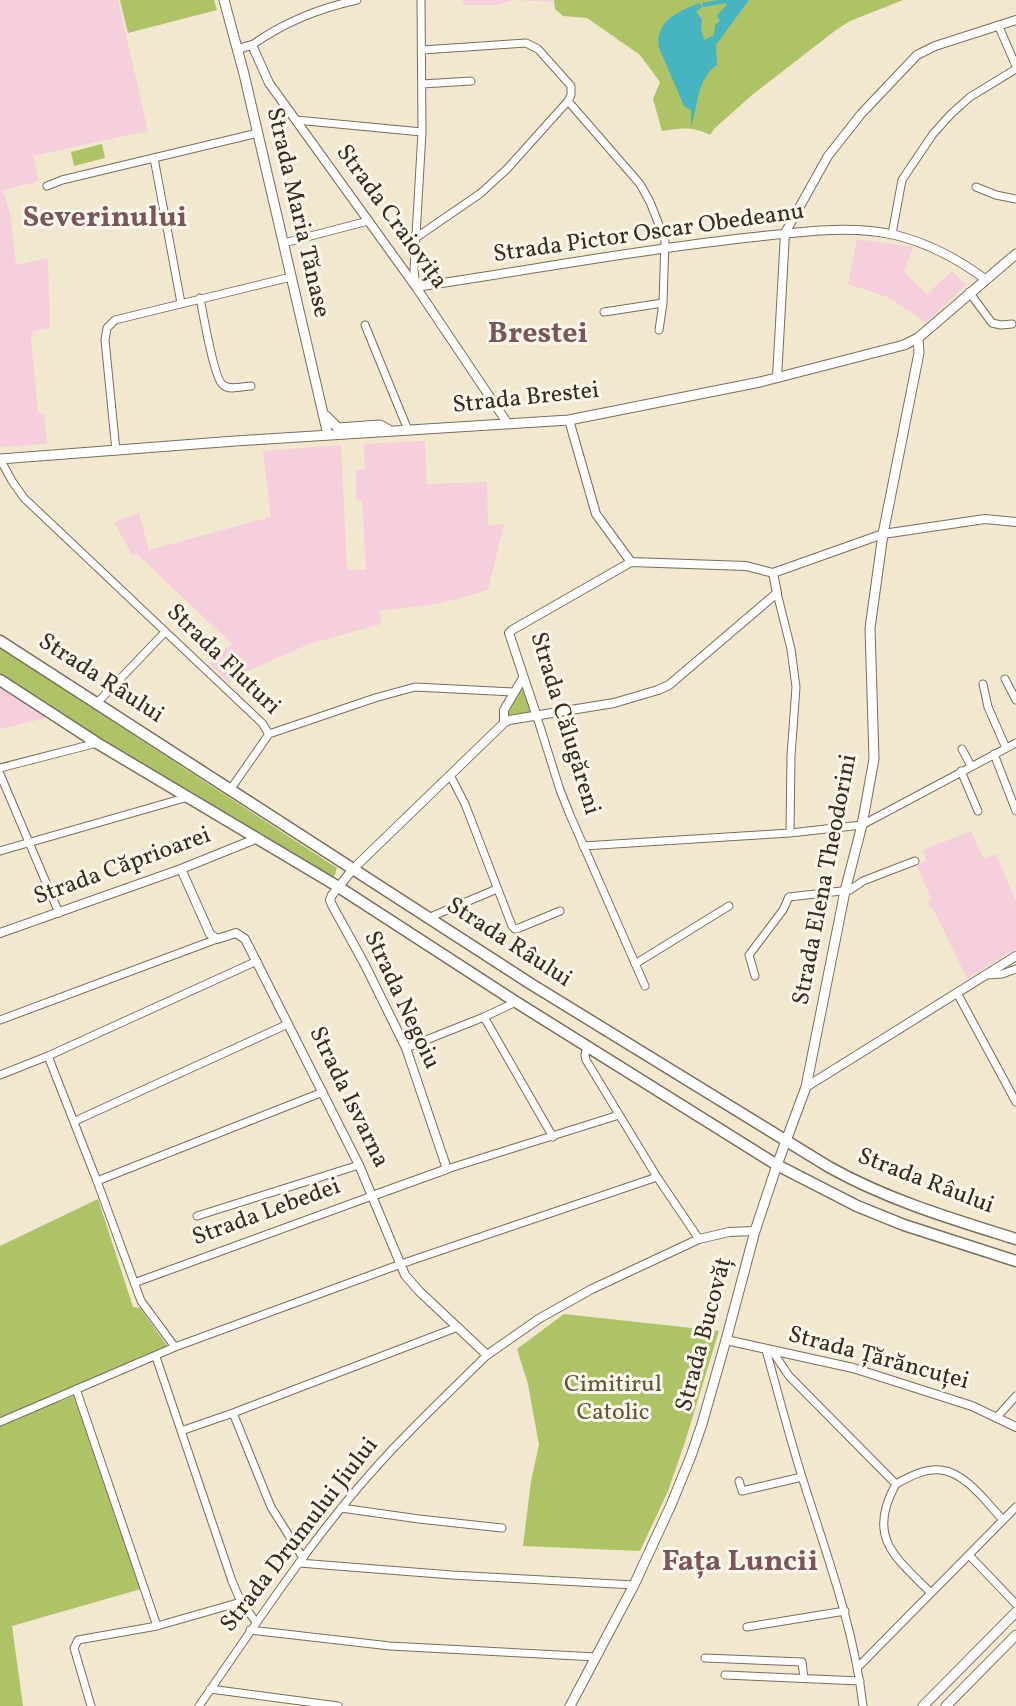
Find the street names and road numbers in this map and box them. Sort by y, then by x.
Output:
street label: Strada Maria Tănase [258,105,334,321]
street label: Strada Craiovița [328,140,452,296]
street label: Strada Pictor Oscar Obedeanu [492,199,806,271]
street label: Strada Brestei [451,378,601,422]
street label: Strada Fluturi [159,599,285,723]
street label: Strada Râului [32,629,168,731]
street label: Strada Călugăreni [522,629,604,819]
street label: Strada Elena Theodorini [789,752,865,1008]
street label: Strada Căprioarei [31,823,215,913]
street label: Strada Râului [440,893,576,995]
street label: Strada Negoiu [355,927,445,1075]
street label: Strada Isvarna [300,1023,394,1173]
street label: Strada Râului [853,1144,997,1222]
street label: Strada Lebedei [189,1174,345,1254]
street label: Strada Bucovăț [672,1255,740,1415]
street label: Strada Țărăncuței [784,1322,972,1398]
street label: Strada Drumului Jiului [216,1433,386,1639]

